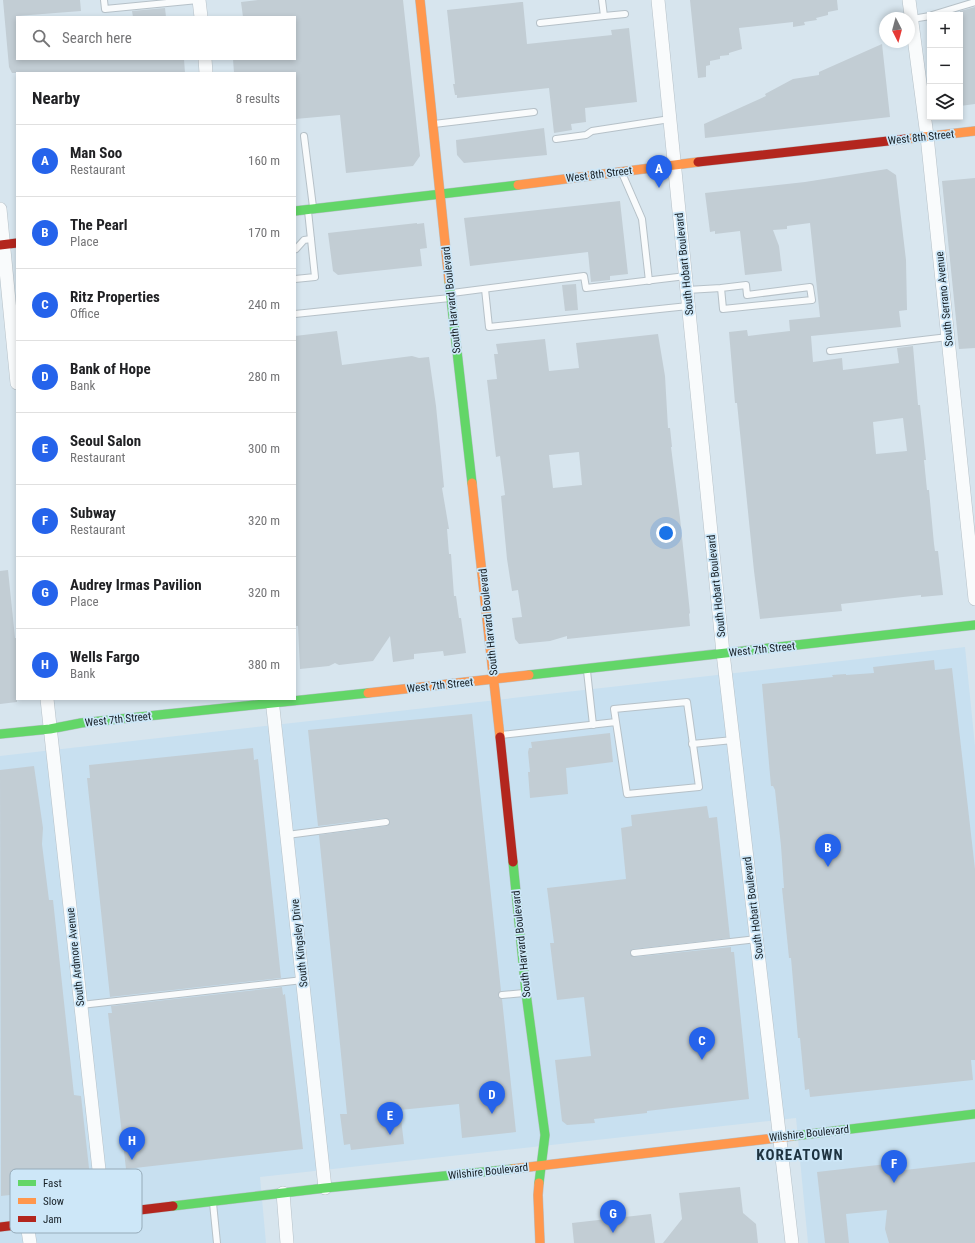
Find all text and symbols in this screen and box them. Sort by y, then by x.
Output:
north arrow [879,12,915,48]
map controls [927,12,963,120]
button: + [927,12,963,48]
search box [16,16,296,60]
icon: search [30,27,52,49]
text: Search here [62,29,132,47]
button: − [927,48,963,84]
button: layers [927,84,963,120]
text: Nearby [32,88,80,108]
text: 8 results [236,91,280,106]
street label: West 8th Street [887,128,955,147]
text: Man Soo [70,144,122,162]
text: A [41,153,49,168]
text: 160 m [248,153,280,168]
pin: A [646,155,672,188]
text: Restaurant [70,162,125,177]
street label: West 8th Street [565,164,633,185]
street label: South Hobart Boulevard [673,212,696,316]
text: The Pearl [70,216,128,234]
text: B [41,225,49,240]
text: 170 m [248,225,280,240]
text: Place [70,234,99,249]
street label: South Harvard Boulevard [439,246,464,354]
street label: South Serrano Avenue [933,251,956,347]
text: Ritz Properties [70,288,160,306]
text: C [41,297,49,312]
text: 240 m [248,297,280,312]
text: Office [70,306,100,321]
text: Bank of Hope [70,360,151,378]
text: D [41,369,49,384]
text: 280 m [248,369,280,384]
text: Bank [70,378,95,393]
text: Seoul Salon [70,432,141,450]
text: E [42,441,48,456]
text: 300 m [248,441,280,456]
text: Restaurant [70,450,125,465]
text: Subway [70,504,116,522]
text: F [42,513,48,528]
text: 320 m [248,513,280,528]
text: Restaurant [70,522,125,537]
your location [656,523,676,543]
street label: South Hobart Boulevard [705,534,728,638]
street label: South Harvard Boulevard [476,568,501,676]
text: Audrey Irmas Pavilion [70,576,202,594]
text: G [41,585,49,600]
text: 320 m [248,585,280,600]
text: Place [70,594,99,609]
street label: West 7th Street [728,640,796,659]
text: Wells Fargo [70,648,140,666]
text: H [41,657,49,672]
text: 380 m [248,657,280,672]
text: Bank [70,666,95,681]
street label: West 7th Street [406,676,474,695]
street label: West 7th Street [84,710,152,729]
pin: B [815,834,841,867]
street label: South Hobart Boulevard [741,856,766,960]
street label: South Harvard Boulevard [509,890,534,998]
street label: South Kingsley Drive [288,898,311,988]
street label: South Ardmore Avenue [64,907,87,1007]
pin: C [689,1027,715,1060]
pin: D [479,1081,505,1114]
pin: E [377,1102,403,1135]
street label: Wilshire Boulevard [768,1123,850,1144]
pin: H [119,1127,145,1160]
district label: KOREATOWN [756,1146,844,1164]
pin: F [881,1150,907,1183]
street label: Wilshire Boulevard [447,1161,529,1182]
legend [10,1169,142,1233]
text: Fast [43,1177,62,1190]
text: Slow [43,1195,64,1208]
pin: G [600,1200,626,1233]
text: Jam [43,1213,62,1226]

